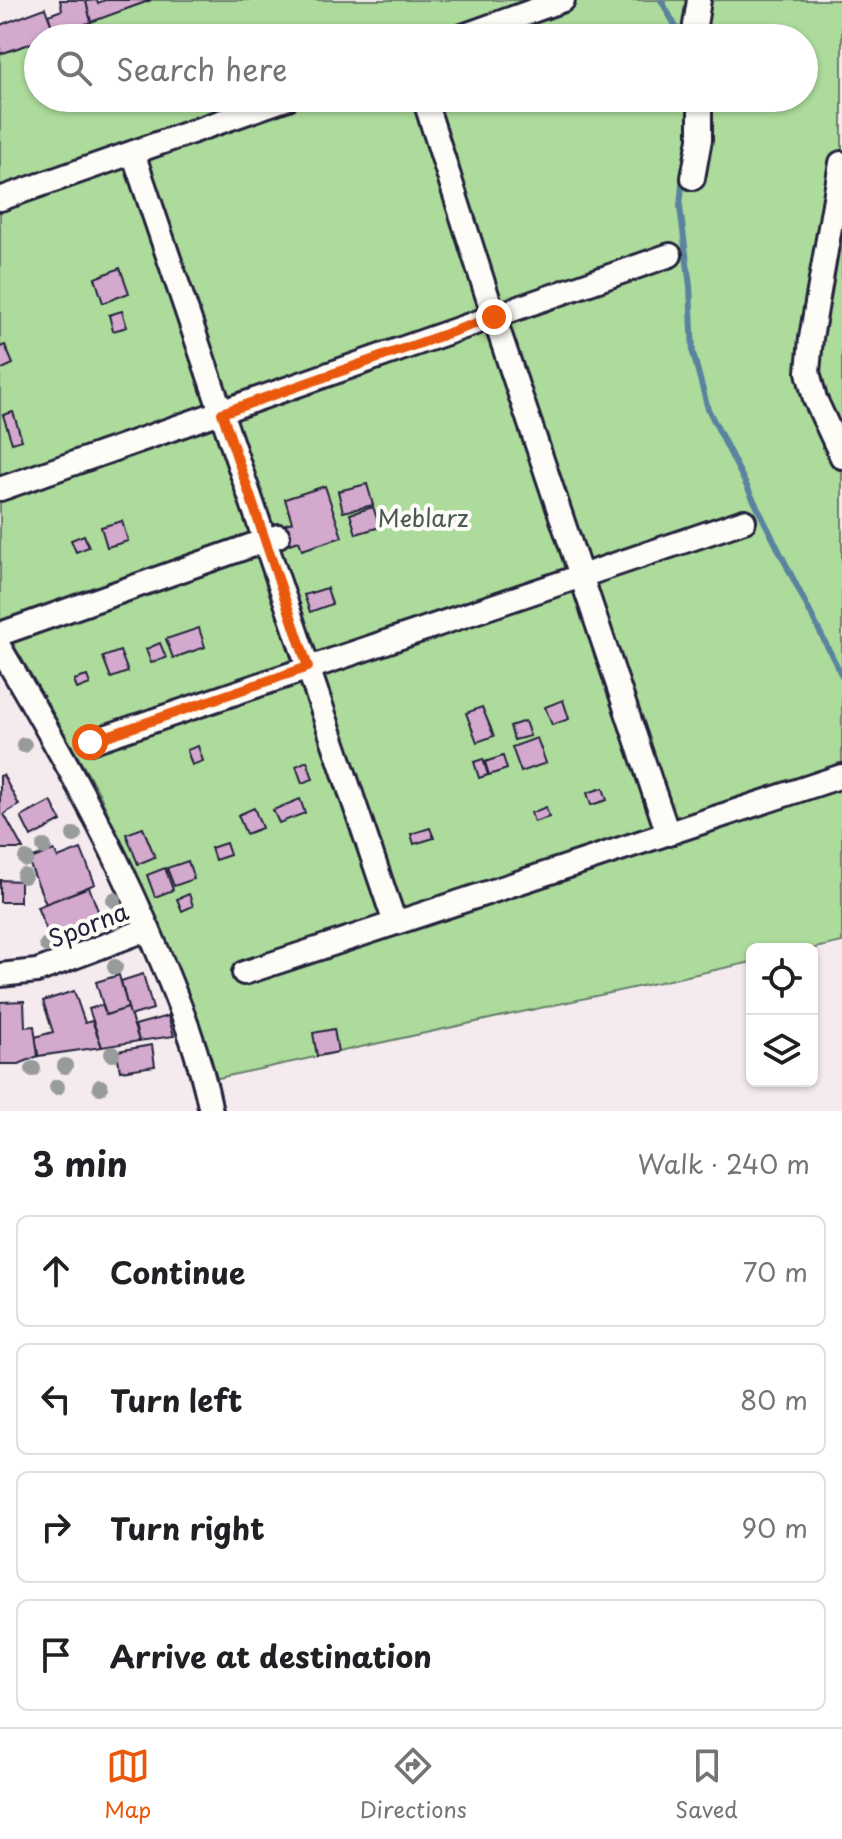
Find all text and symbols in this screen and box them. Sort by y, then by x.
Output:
search box [24,24,818,112]
icon: search [52,46,96,90]
text: Search here [116,46,288,91]
route end [476,299,512,335]
park label: Meblarz [378,499,468,535]
route start [72,724,108,760]
street label: Sporna [43,892,133,956]
map controls [746,943,818,1087]
button: locate [746,943,818,1015]
button: layers [746,1015,818,1087]
text: 3 min [32,1137,128,1189]
text: Walk · 240 m [638,1144,810,1183]
icon: ahead [34,1249,78,1293]
text: Continue [110,1249,245,1294]
text: 70 m [743,1252,808,1291]
icon: left [34,1377,78,1421]
text: Turn left [110,1377,242,1422]
text: 80 m [740,1380,808,1419]
icon: right [34,1505,78,1549]
text: Turn right [110,1505,265,1550]
text: 90 m [741,1508,808,1547]
icon: arrive [34,1633,78,1677]
text: Arrive at destination [110,1633,432,1678]
tab: Map [104,1744,151,1825]
tab: Directions [360,1744,467,1825]
tab: Saved [675,1744,738,1825]

